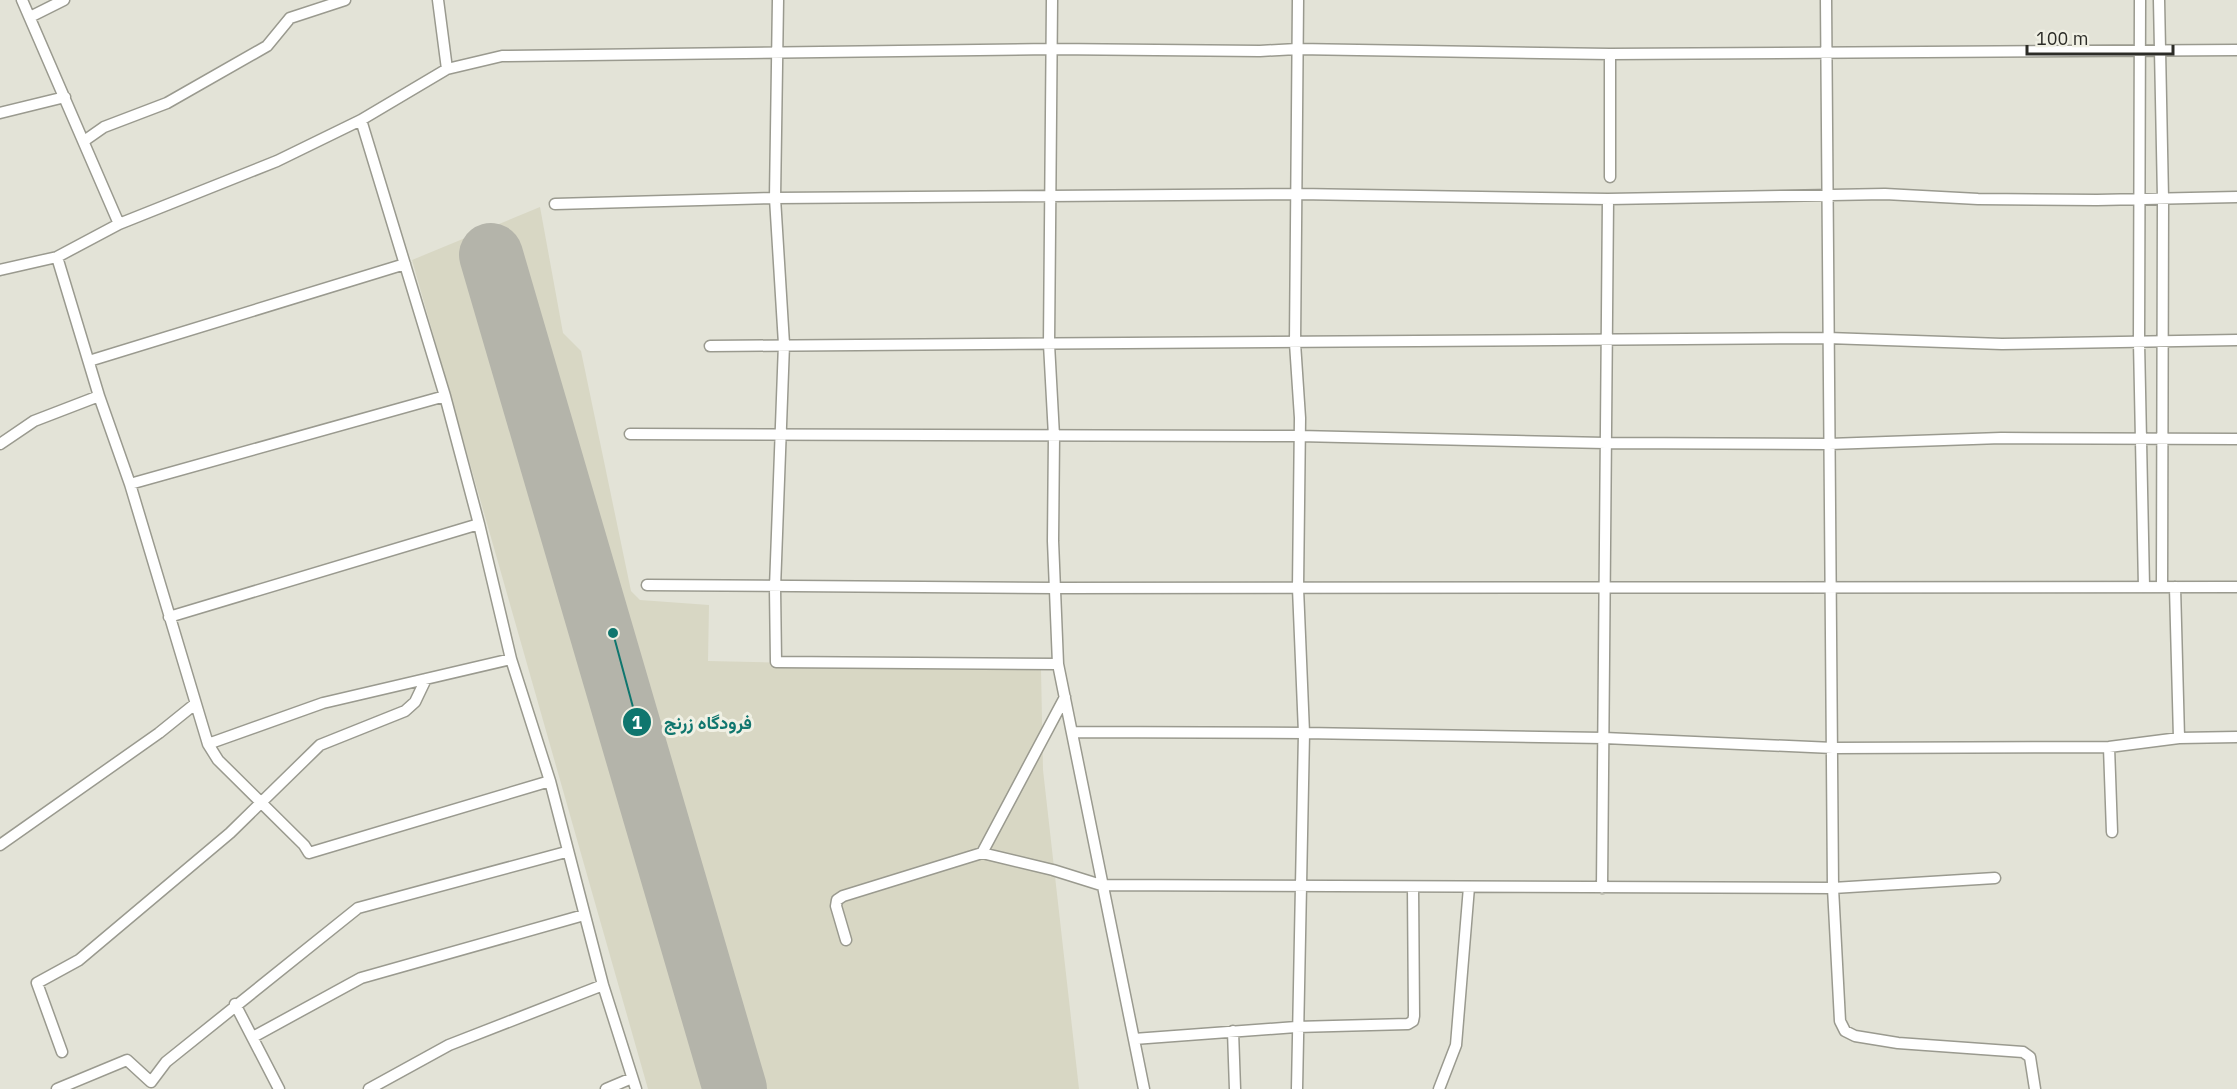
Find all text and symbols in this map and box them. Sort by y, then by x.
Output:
scale bar [2027,18,2172,56]
text: 100 m [2036,27,2088,50]
callout: فرودگاه زرنج [622,704,764,740]
text: 1 [632,711,643,734]
text: فرودگاه زرنج [664,711,752,735]

